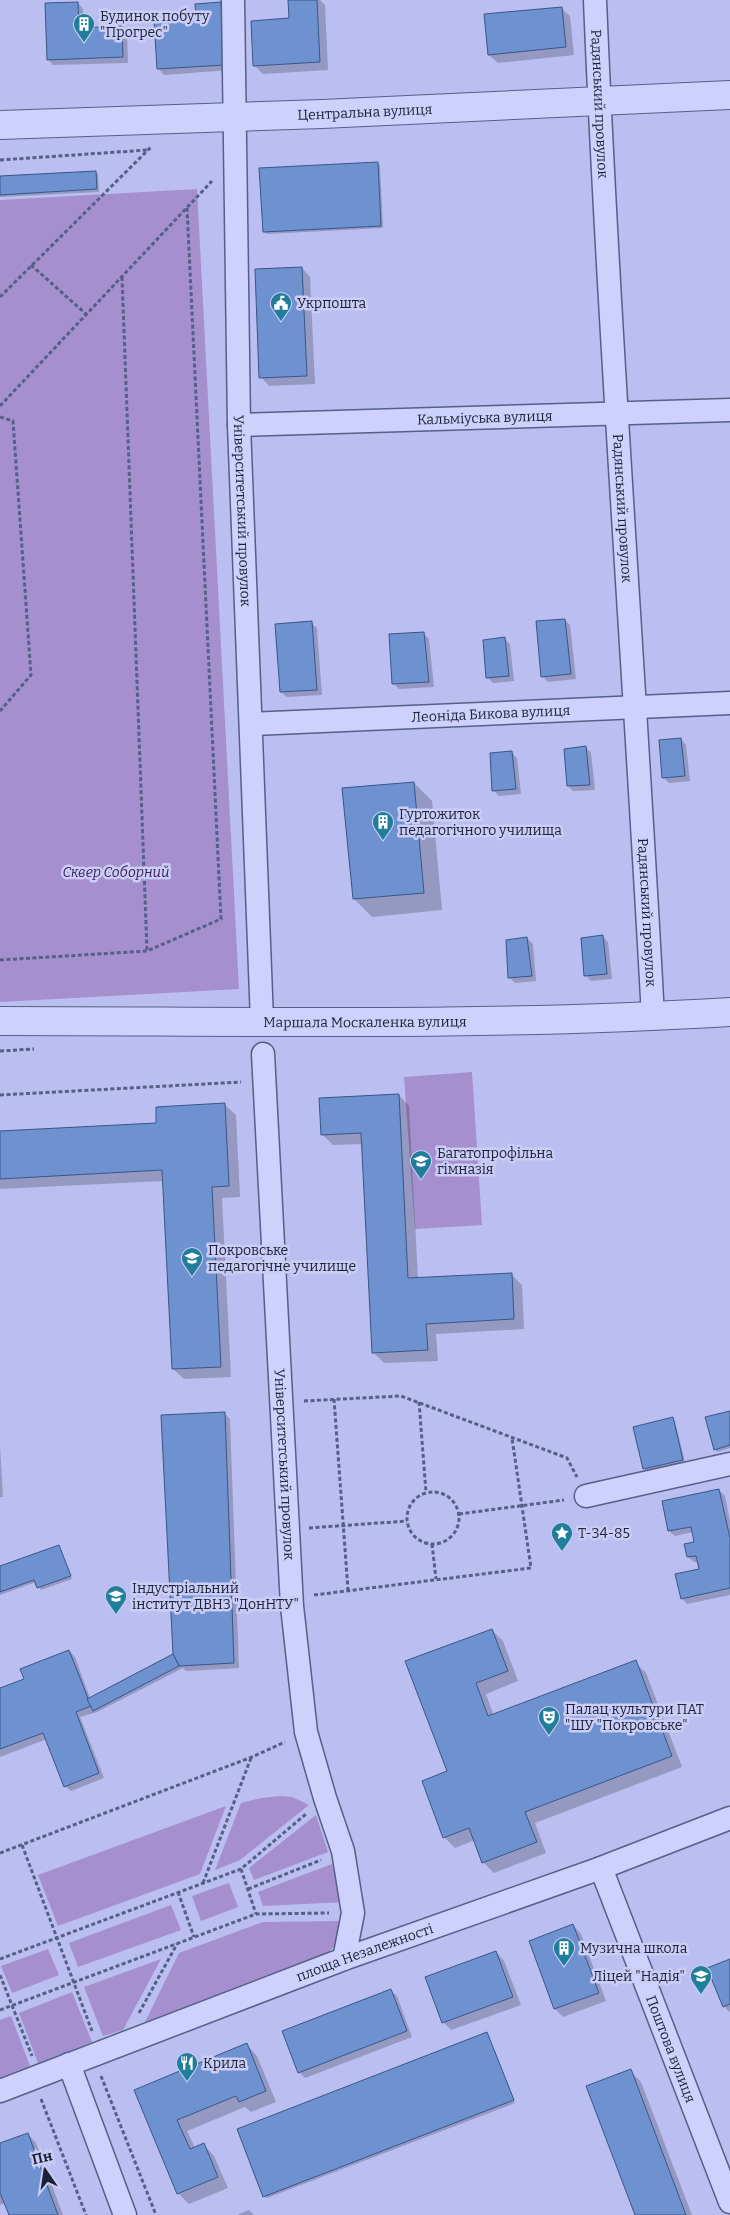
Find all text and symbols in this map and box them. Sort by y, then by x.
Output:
place label: Будинок побуту "Прогрес" [100,8,210,41]
building icon: Будинок побуту "Прогрес" [72,12,96,43]
street label: Радянський провулок [588,29,612,180]
street label: Центральна вулиця [297,100,433,123]
public building icon: Укрпошта [269,291,293,322]
place label: Укрпошта [297,295,366,312]
street label: Кальміуська вулиця [417,407,553,428]
street label: Університетський провулок [230,415,255,608]
street label: Радянський провулок [609,433,636,584]
street label: Леоніда Бикова вулиця [411,702,571,725]
place label: Гуртожиток педагогічного училища [399,806,562,839]
building icon: Гуртожиток педагогічного училища [371,810,395,841]
street label: Радянський провулок [634,837,660,988]
park label: Сквер Соборний [62,864,170,881]
street label: Маршала Москаленка вулиця [263,1013,467,1031]
place label: Багатопрофільна гімназія [437,1145,553,1178]
school or university icon: Багатопрофільна гімназія [409,1149,433,1180]
place label: Покровське педагогічне училище [208,1242,356,1275]
school or university icon: Покровське педагогічне училище [180,1246,204,1277]
street label: Університетський провулок [271,1368,298,1561]
place icon: Т-34-85 [550,1521,574,1552]
place label: Т-34-85 [578,1525,630,1542]
place label: Індустріальний інститут ДВНЗ "ДонНТУ" [132,1580,299,1613]
school or university icon: Індустріальний інститут ДВНЗ "ДонНТУ" [104,1584,128,1615]
place label: Палац культури ПАТ "ШУ "Покровське" [565,1701,704,1734]
theatre icon: Палац культури ПАТ "ШУ "Покровське" [537,1705,561,1736]
street label: площа Незалежності [294,1920,435,1985]
building icon: Музична школа [552,1936,576,1967]
place label: Музична школа [580,1940,688,1957]
school or university icon: Ліцей "Надія" [689,1964,713,1995]
place label: Ліцей "Надія" [592,1968,685,1985]
street label: Поштова вулиця [643,1993,699,2105]
restaurant icon: Крила [175,2051,199,2082]
place label: Крила [203,2055,247,2072]
north arrow [20,2145,70,2195]
text: Пн [30,2147,54,2168]

